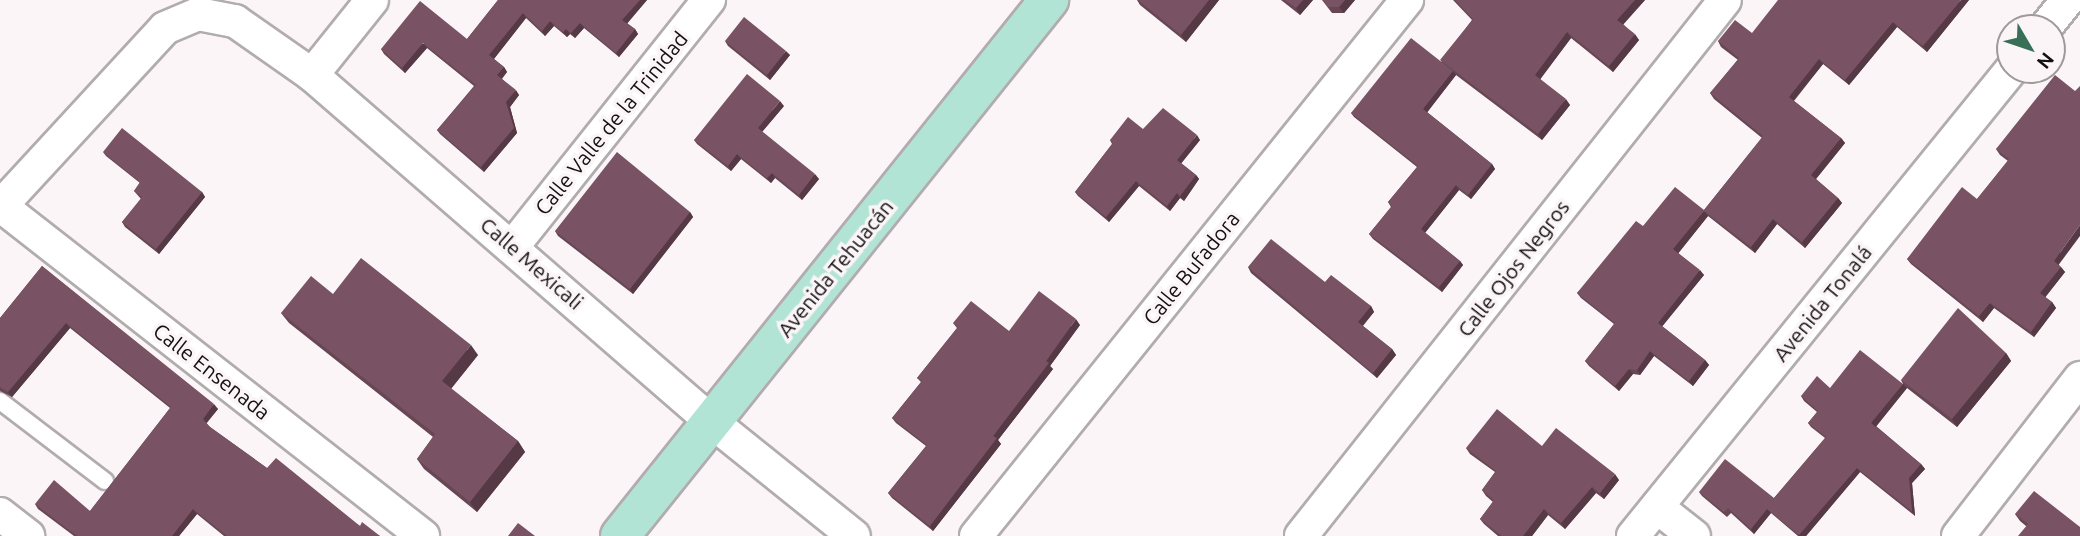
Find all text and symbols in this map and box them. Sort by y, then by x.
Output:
north arrow [1996,14,2066,84]
street label: Calle Valle de la Trinidad [529,26,693,220]
text: N [2033,49,2059,73]
street label: Avenida Tehuacán [772,194,898,342]
street label: Calle Ojos Negros [1452,195,1574,341]
street label: Calle Bufadora [1138,206,1244,330]
street label: Calle Mexicali [476,212,588,314]
street label: Avenida Tonalá [1767,240,1877,366]
street label: Calle Ensenada [149,318,275,424]

